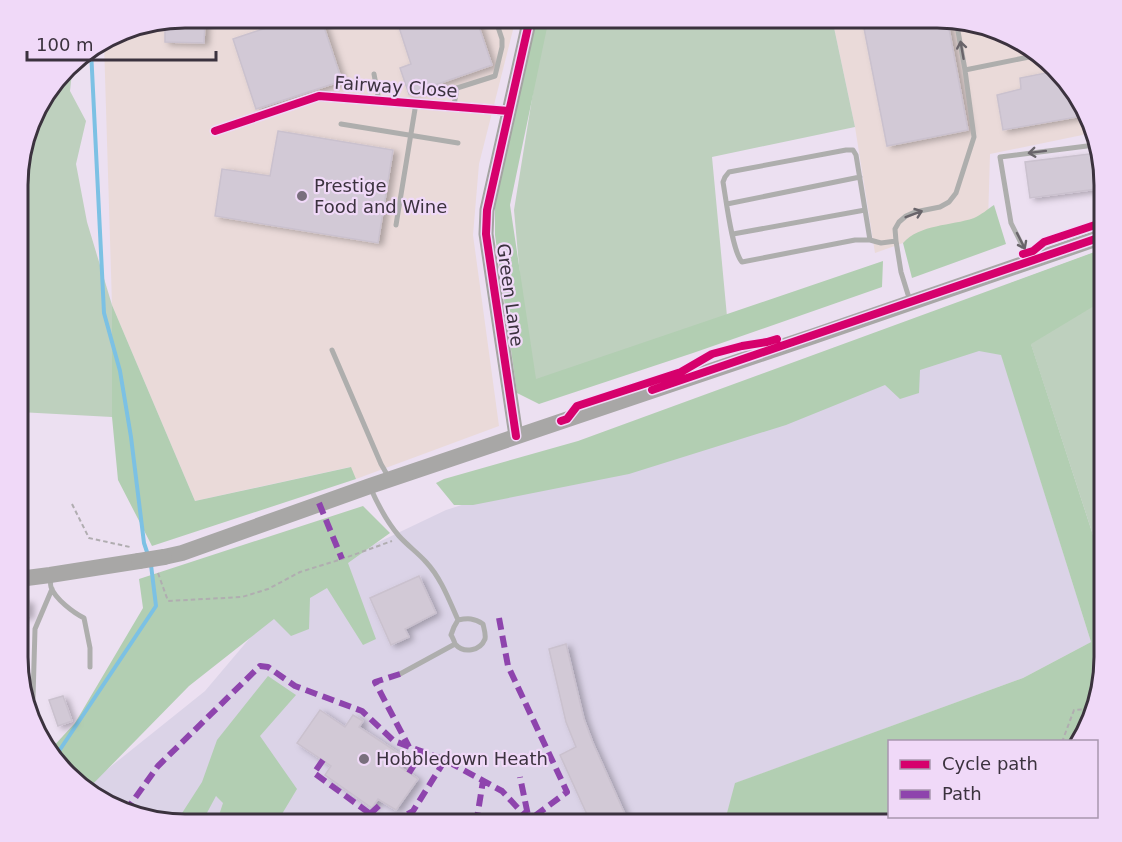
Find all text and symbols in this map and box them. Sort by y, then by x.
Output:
scale bar [27,24,216,62]
text: 100 m [36,34,94,55]
one-way arrow [956,41,967,61]
street label: Fairway Close [334,72,458,101]
one-way arrow [1027,147,1047,158]
place label: Prestige Food and Wine [314,175,447,217]
marker: Prestige Food and Wine [295,189,309,203]
one-way arrow [904,208,923,219]
one-way arrow [1015,232,1027,250]
street label: Green Lane [493,242,528,348]
legend [888,740,1098,818]
place label: Hobbledown Heath [376,748,548,769]
marker: Hobbledown Heath [357,752,371,766]
text: Cycle path [942,753,1038,774]
text: Path [942,783,982,804]

